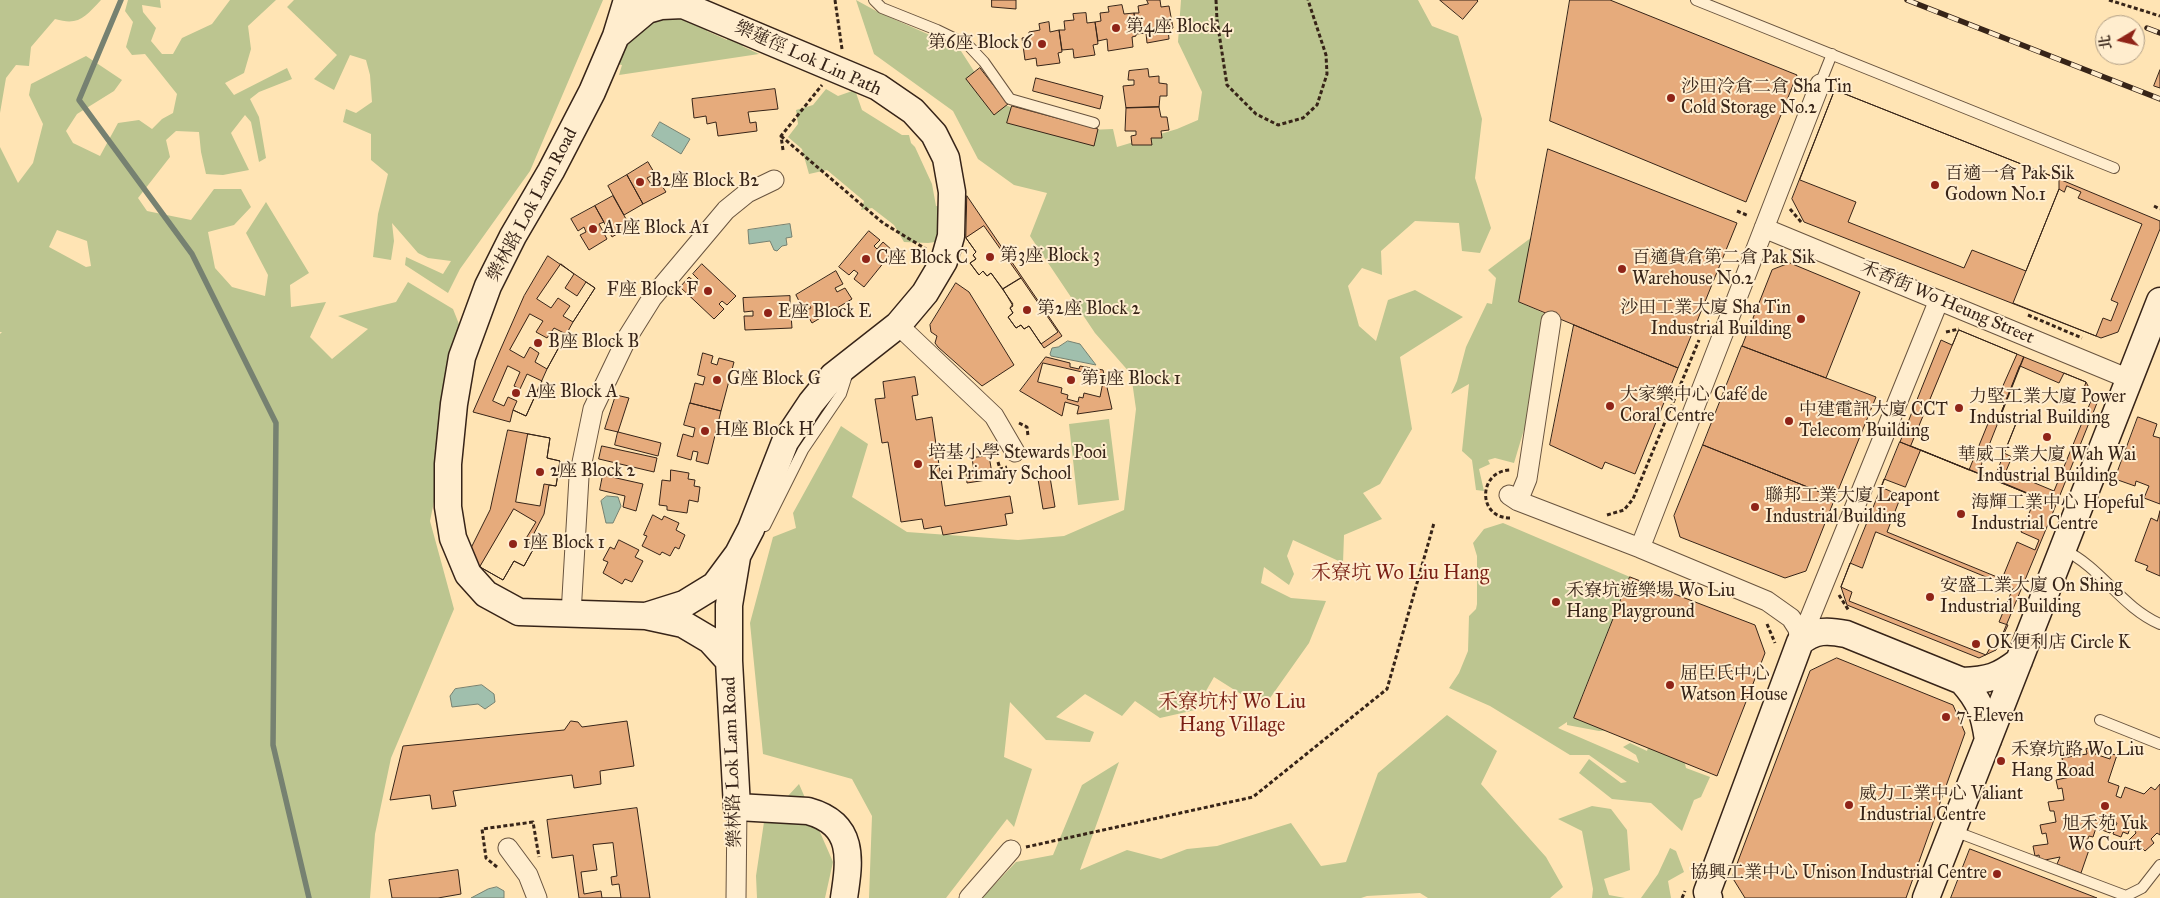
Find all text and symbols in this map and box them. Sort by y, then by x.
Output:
north arrow [2095,15,2145,65]
street label: 樂蓮徑 Lok Lin Path [731,17,885,101]
place label: 第4座 Block 4 [1126,17,1232,39]
marker: 第4座 Block 4 [1110,22,1122,34]
place label: 第6座 Block 6 [928,33,1032,55]
text: 北 [2096,34,2115,51]
marker: 第6座 Block 6 [1036,38,1048,50]
place label: 沙田冷倉二倉 Sha Tin Cold Storage No.2 [1681,77,1852,120]
marker: 沙田冷倉二倉 Sha Tin Cold Storage No.2 [1665,92,1677,104]
street label: 樂林路 Lok Lam Road [483,125,583,285]
place label: 百適一倉 Pak Sik Godown No.1 [1945,164,2074,206]
place label: B2座 Block B2 [650,171,759,193]
marker: B2座 Block B2 [634,176,646,188]
marker: 百適一倉 Pak Sik Godown No.1 [1929,179,1941,191]
place label: A1座 Block A1 [603,218,709,240]
marker: A1座 Block A1 [587,223,599,235]
place label: 第3座 Block 3 [1000,246,1100,268]
place label: C座 Block C [876,248,968,270]
place label: 百適貨倉第二倉 Pak Sik Warehouse No.2 [1632,248,1815,290]
marker: 第3座 Block 3 [984,251,996,263]
marker: C座 Block C [860,253,872,265]
street label: 禾香街 Wo Heung Street [1857,257,2037,349]
marker: 百適貨倉第二倉 Pak Sik Warehouse No.2 [1616,263,1628,275]
place label: F座 Block F [607,280,698,302]
marker: F座 Block F [702,285,714,297]
place label: 沙田工業大廈 Sha Tin Industrial Building [1620,298,1791,340]
place label: 第2座 Block 2 [1037,299,1140,321]
place label: E座 Block E [778,302,871,324]
marker: 第2座 Block 2 [1021,304,1033,316]
marker: E座 Block E [762,307,774,319]
marker: 沙田工業大廈 Sha Tin Industrial Building [1795,313,1807,325]
place label: B座 Block B [548,332,639,354]
marker: B座 Block B [532,337,544,349]
place label: G座 Block G [727,369,821,391]
place label: 第1座 Block 1 [1081,369,1181,391]
marker: G座 Block G [711,374,723,386]
marker: 第1座 Block 1 [1065,374,1077,386]
place label: A座 Block A [526,382,618,404]
place label: 大家樂中心 Café de Coral Centre [1620,385,1768,428]
marker: A座 Block A [510,387,522,399]
place label: 力堅工業大廈 Power Industrial Building [1969,387,2126,429]
marker: 大家樂中心 Café de Coral Centre [1604,400,1616,412]
place label: 中建電訊大廈 CCT Telecom Building [1799,400,1948,442]
marker: 力堅工業大廈 Power Industrial Building [1953,402,1965,414]
marker: 中建電訊大廈 CCT Telecom Building [1783,415,1795,427]
place label: H座 Block H [715,420,814,442]
marker: H座 Block H [699,425,711,437]
marker: 華威工業大廈 Wah Wai Industrial Building [2041,431,2053,443]
place label: 培基小學 Stewards Pooi Kei Primary School [928,443,1107,486]
place label: 華威工業大廈 Wah Wai Industrial Building [1958,445,2136,488]
marker: 培基小學 Stewards Pooi Kei Primary School [912,458,924,470]
place label: 2座 Block 2 [550,461,635,483]
marker: 2座 Block 2 [534,466,546,478]
place label: 聯邦工業大廈 Leapont Industrial Building [1765,486,1940,528]
place label: 海輝工業中心 Hopeful Industrial Centre [1971,493,2144,536]
marker: 聯邦工業大廈 Leapont Industrial Building [1749,501,1761,513]
marker: 海輝工業中心 Hopeful Industrial Centre [1955,508,1967,520]
place label: 1座 Block 1 [523,533,605,555]
marker: 1座 Block 1 [507,538,519,550]
district label: 禾寮坑 Wo Liu Hang [1311,562,1489,586]
place label: 安盛工業大廈 On Shing Industrial Building [1940,576,2123,618]
place label: 禾寮坑遊樂場 Wo Liu Hang Playground [1566,581,1735,624]
marker: 安盛工業大廈 On Shing Industrial Building [1924,591,1936,603]
marker: 禾寮坑遊樂場 Wo Liu Hang Playground [1550,596,1562,608]
place label: OK便利店 Circle K [1986,633,2131,655]
marker: OK便利店 Circle K [1970,638,1982,650]
place label: 屈臣氏中心 Watson House [1680,664,1788,706]
street label: 樂林路 Lok Lam Road [719,676,747,848]
marker: 屈臣氏中心 Watson House [1664,679,1676,691]
district label: 禾寮坑村 Wo Liu Hang Village [1158,691,1306,738]
place label: 7-Eleven [1956,706,2024,728]
marker: 7-Eleven [1940,711,1952,723]
place label: 禾寮坑路 Wo Liu Hang Road [2011,740,2144,782]
marker: 禾寮坑路 Wo Liu Hang Road [1995,755,2007,767]
place label: 威力工業中心 Valiant Industrial Centre [1859,784,2023,826]
marker: 威力工業中心 Valiant Industrial Centre [1843,799,1855,811]
marker: 旭禾苑 Yuk Wo Court [2099,800,2111,812]
place label: 旭禾苑 Yuk Wo Court [2062,814,2148,856]
place label: 協興工業中心 Unison Industrial Centre [1690,863,1987,885]
marker: 協興工業中心 Unison Industrial Centre [1991,868,2003,880]

